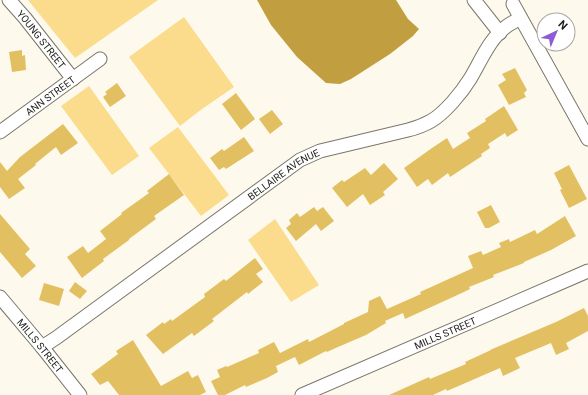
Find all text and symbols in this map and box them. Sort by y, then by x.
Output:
street label: YOUNG STREET [15,8,68,71]
north arrow [536,12,576,52]
text: N [555,18,570,33]
street label: ANN STREET [23,74,77,118]
street label: BELLAIRE AVENUE [246,147,321,202]
street label: MILLS STREET [413,315,478,352]
street label: MILLS STREET [15,317,65,375]

